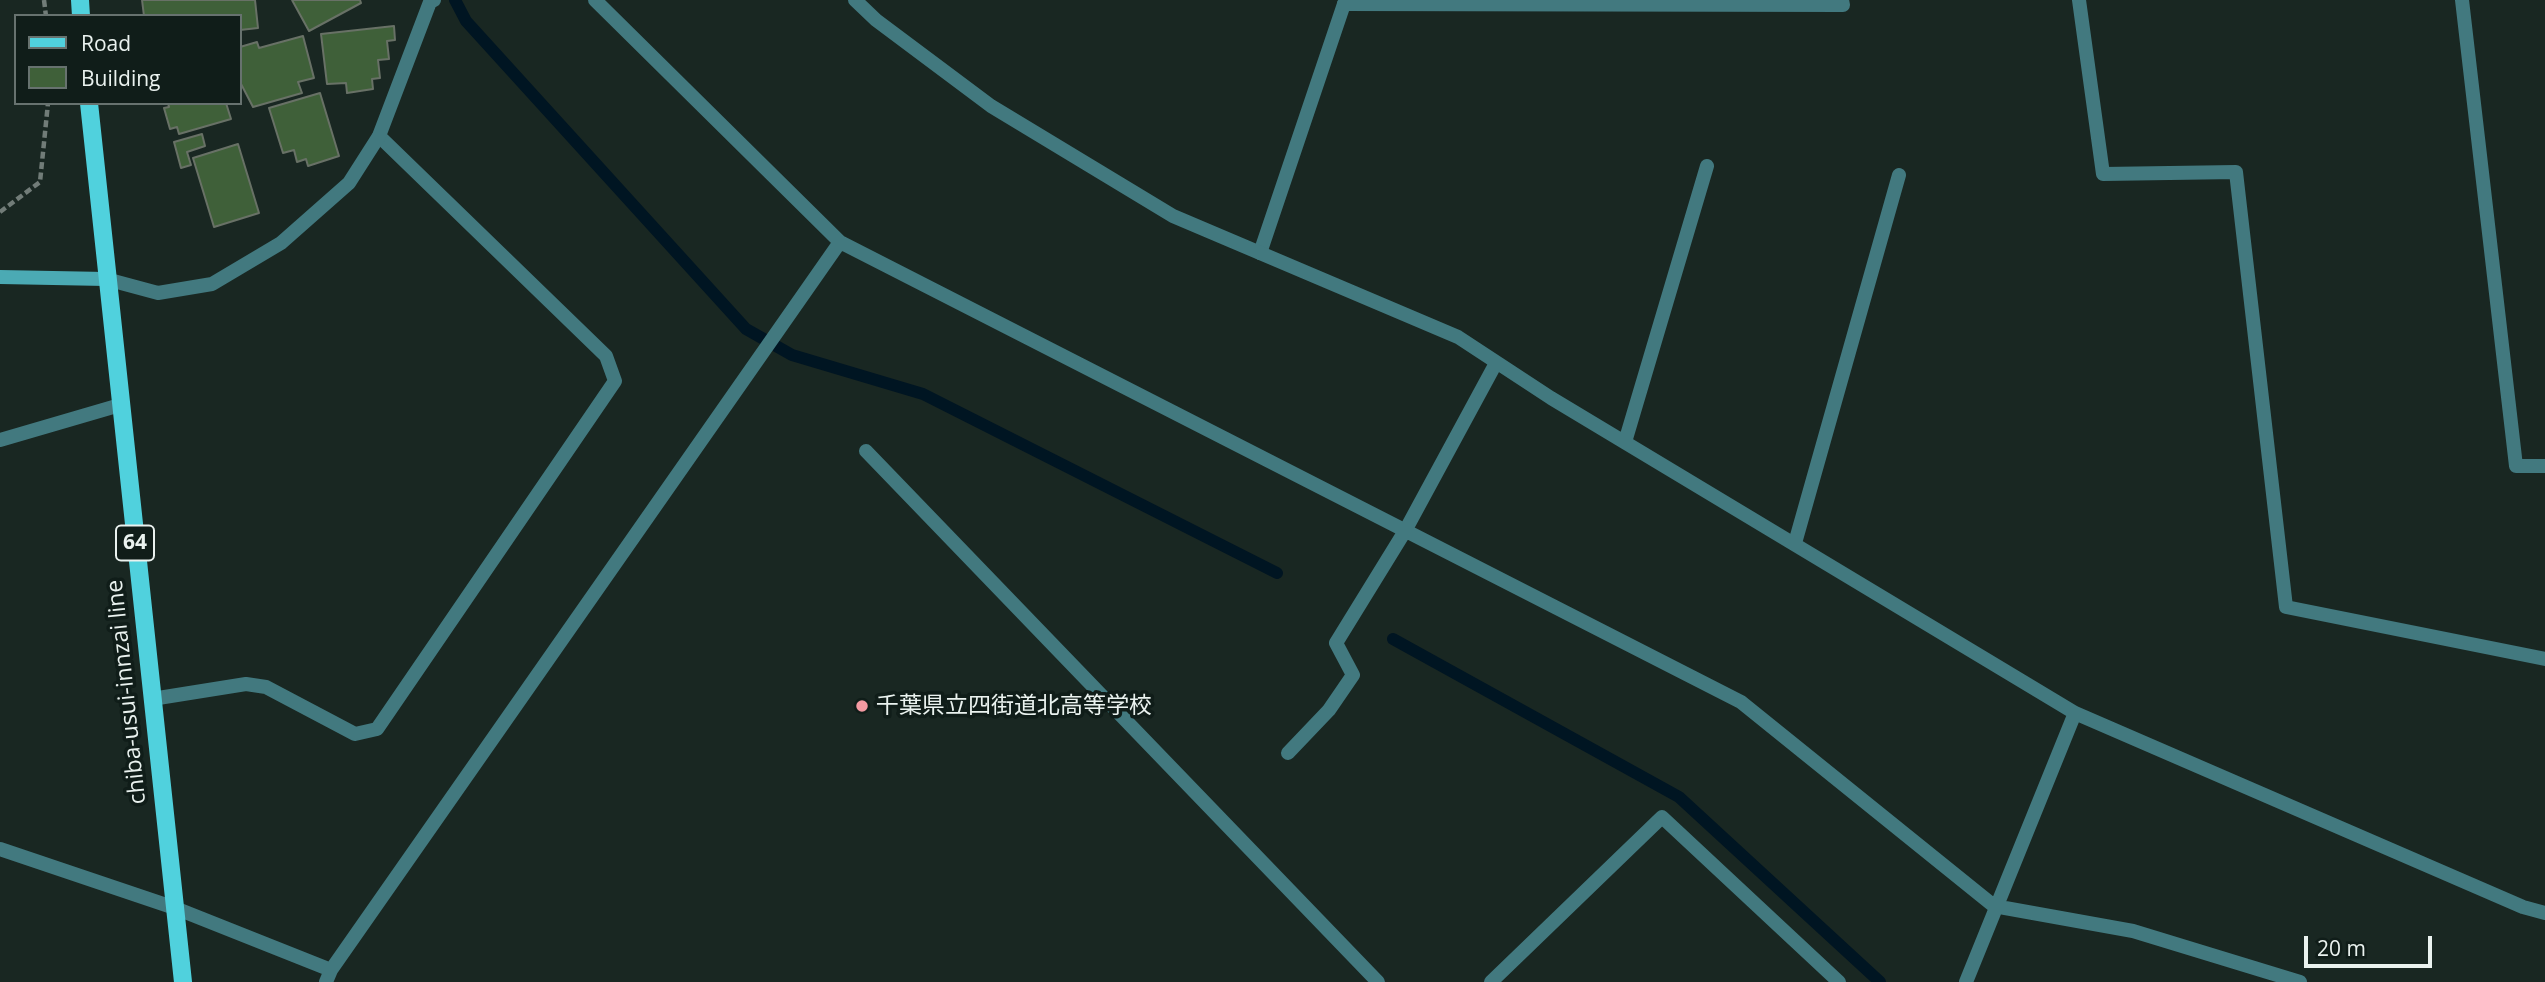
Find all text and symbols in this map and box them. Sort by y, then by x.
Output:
legend [14,14,242,105]
text: Road [81,29,131,57]
text: Building [81,64,160,92]
road number: 64 [116,526,154,560]
street label: chiba-usui-innzai line [101,578,153,806]
place label: 千葉県立四街道北高等学校 [876,692,1152,720]
marker: 千葉県立四街道北高等学校 [854,698,870,714]
scale bar [2307,922,2435,966]
text: 20 m [2317,934,2366,962]

